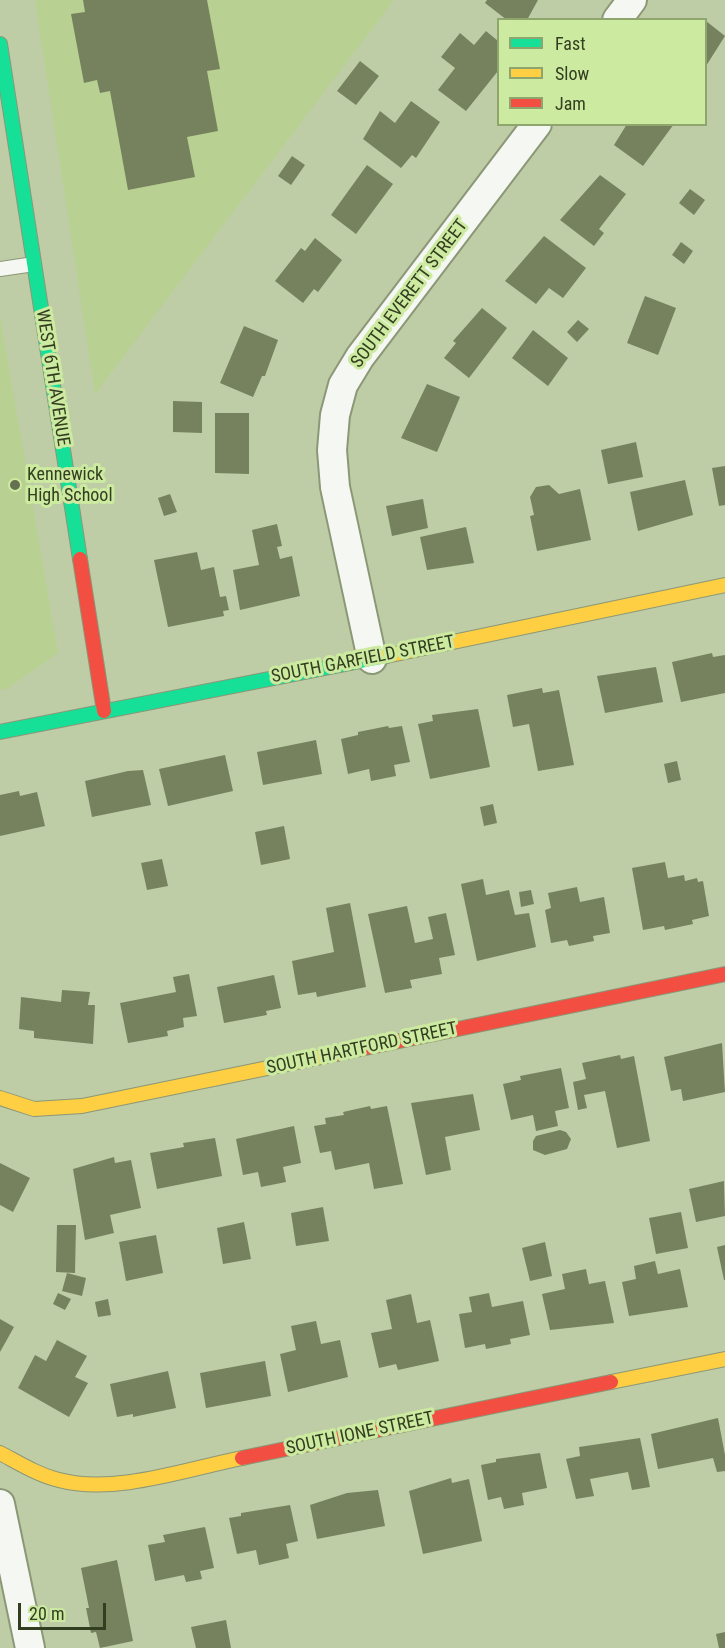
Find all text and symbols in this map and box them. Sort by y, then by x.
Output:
legend [497,18,707,126]
text: Fast [555,33,586,54]
text: Slow [555,63,589,84]
text: Jam [555,93,586,114]
street label: SOUTH EVERETT STREET [347,216,473,372]
street label: WEST 6TH AVENUE [31,308,73,448]
place label: Kennewick High School [27,464,113,506]
marker: Kennewick High School [8,478,22,492]
street label: SOUTH GARFIELD STREET [270,632,456,688]
street label: SOUTH HARTFORD STREET [265,1018,459,1080]
street label: SOUTH IONE STREET [284,1408,436,1460]
scale bar [21,1591,110,1629]
text: 20 m [29,1603,64,1624]

